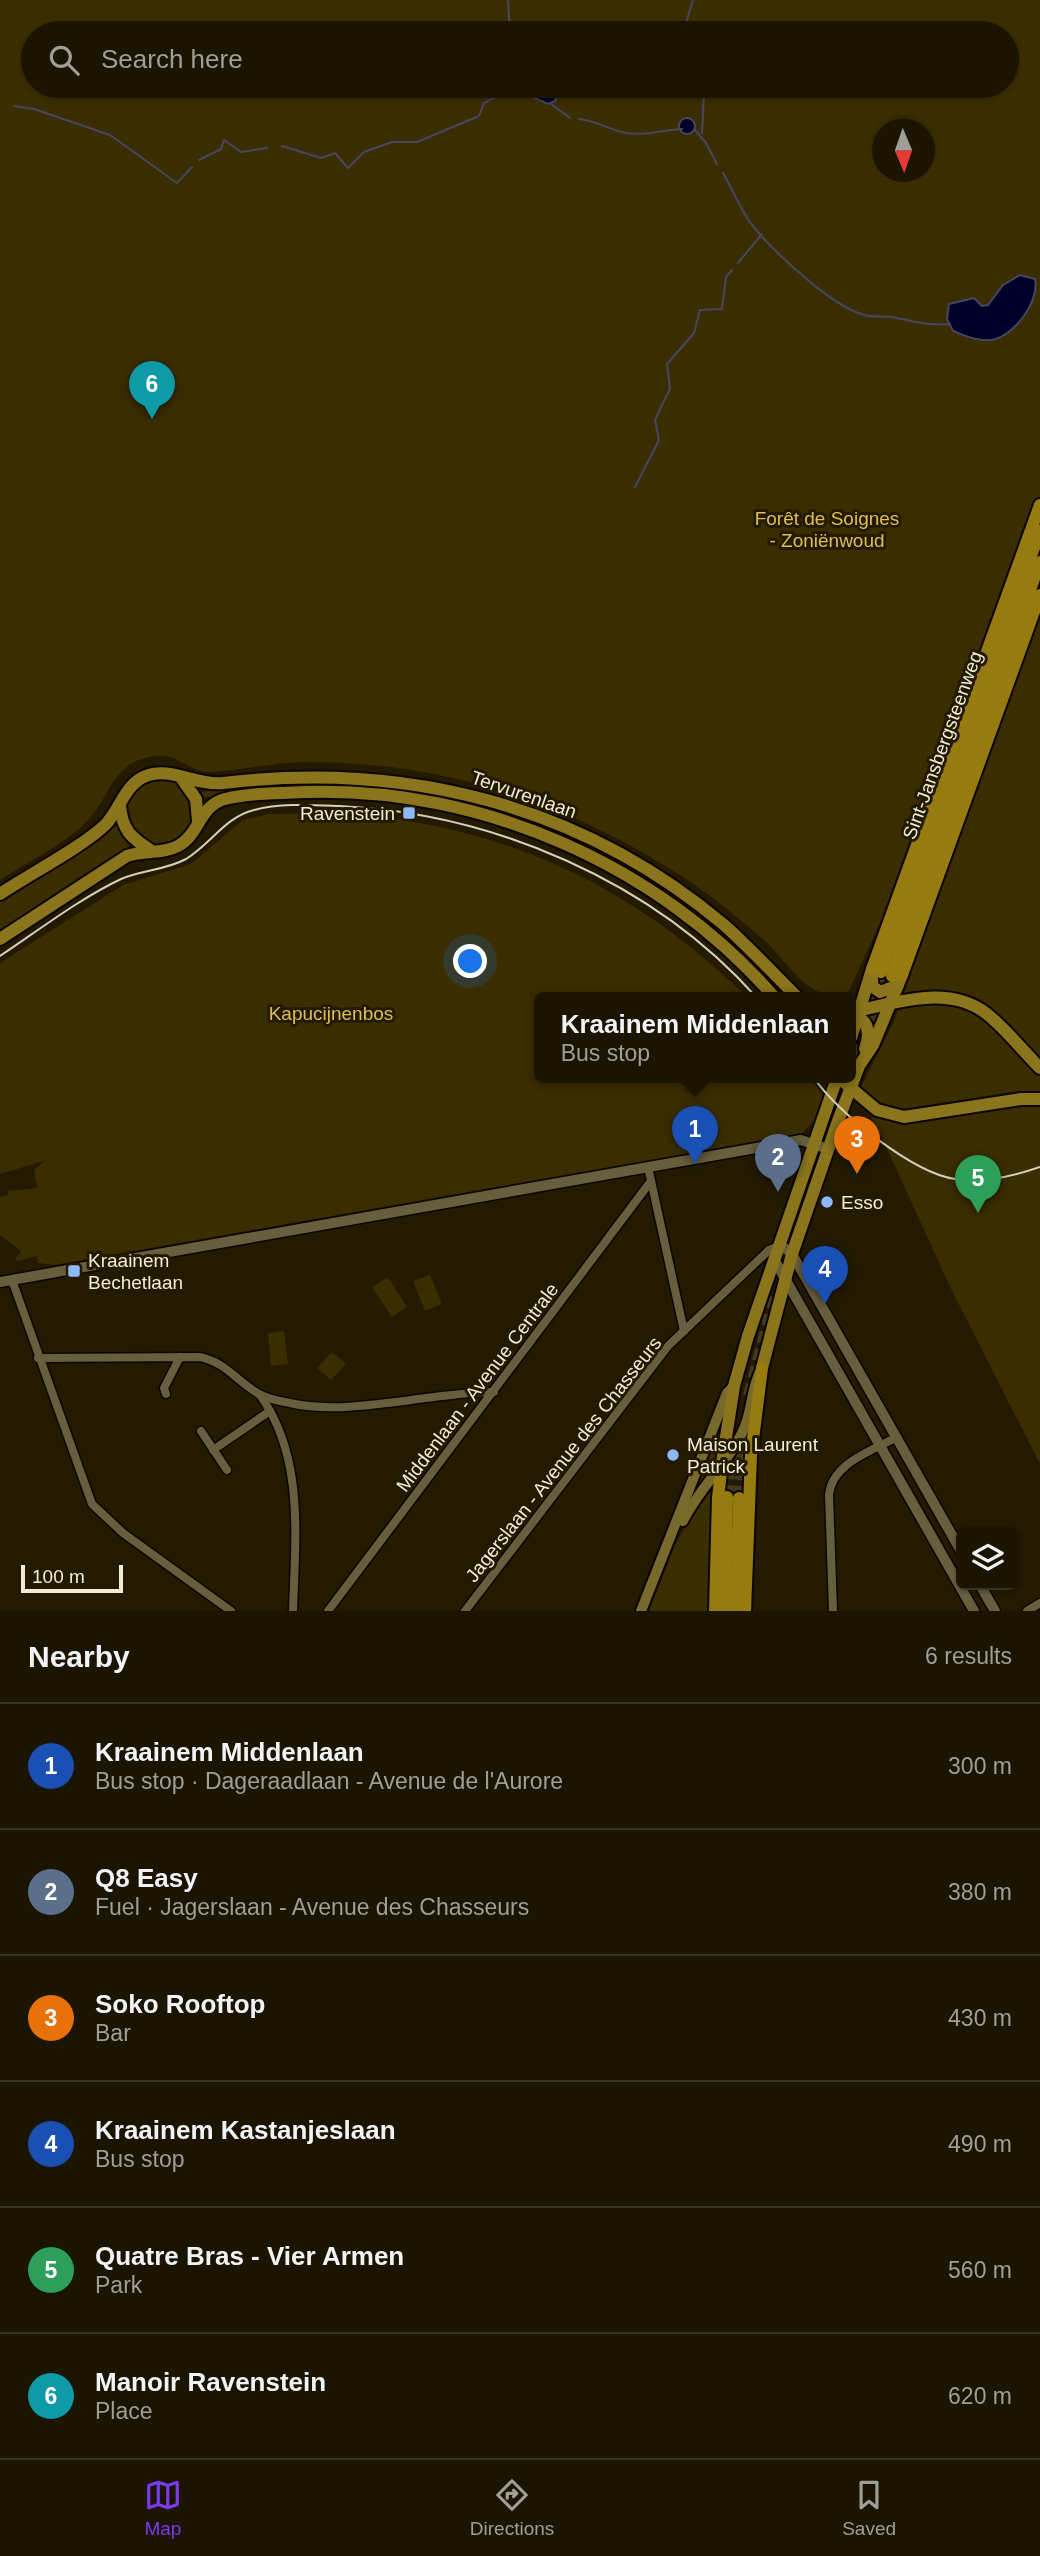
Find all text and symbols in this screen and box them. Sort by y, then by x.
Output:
search box [21,21,1019,98]
icon: search [45,41,83,79]
text: Search here [101,44,243,74]
north arrow [872,119,935,182]
pin: 6 [129,361,175,419]
park label: Forêt de Soignes - Zoniënwoud [755,508,899,551]
street label: Sint-Jansbergsteenweg [899,648,986,842]
street label: Tervurenlaan [468,767,579,822]
place label: Ravenstein [300,803,395,824]
marker: Ravenstein [401,805,417,821]
your location [453,944,487,978]
popup [534,992,856,1083]
park label: Kapucijnenbos [269,1003,393,1024]
text: Kraainem Middenlaan [561,1009,829,1039]
text: Bus stop [561,1040,650,1066]
pin: 1 [672,1106,718,1164]
pin: 3 [834,1116,880,1174]
pin: 2 [755,1134,801,1192]
pin: 5 [955,1155,1001,1213]
place label: Esso [841,1192,883,1213]
marker: Esso [819,1194,835,1210]
pin: 4 [802,1246,848,1304]
place label: Kraainem Bechetlaan [88,1250,183,1293]
marker: Kraainem Bechetlaan [66,1263,82,1279]
street label: Middenlaan - Avenue Centrale [392,1279,563,1496]
street label: Jagerslaan - Avenue des Chasseurs [461,1333,666,1586]
place label: Maison Laurent Patrick [687,1434,819,1477]
marker: Maison Laurent Patrick [665,1447,681,1463]
map controls [956,1527,1019,1590]
button: layers [956,1527,1019,1590]
scale bar [21,1562,122,1594]
text: 100 m [32,1566,85,1587]
text: Nearby [28,1640,130,1673]
text: 6 results [925,1643,1012,1669]
text: Kraainem Middenlaan [95,1737,364,1767]
text: 1 [45,1753,57,1779]
text: 300 m [948,1753,1012,1779]
text: Bus stop · Dageraadlaan - Avenue de l'Aurore [95,1768,563,1794]
text: Q8 Easy [95,1863,198,1893]
text: 2 [45,1879,57,1905]
text: 380 m [948,1879,1012,1905]
text: Fuel · Jagerslaan - Avenue des Chasseurs [95,1894,529,1920]
text: Soko Rooftop [95,1989,265,2019]
text: 3 [45,2005,57,2031]
text: 430 m [948,2005,1012,2031]
text: Bar [95,2020,131,2046]
text: Kraainem Kastanjeslaan [95,2115,396,2145]
text: 4 [45,2131,57,2157]
text: 490 m [948,2131,1012,2157]
text: Bus stop [95,2146,185,2172]
text: Quatre Bras - Vier Armen [95,2241,404,2271]
text: 5 [45,2257,57,2283]
text: 560 m [948,2257,1012,2283]
text: Park [95,2272,142,2298]
text: Manoir Ravenstein [95,2367,326,2397]
text: 6 [45,2383,57,2409]
text: 620 m [948,2383,1012,2409]
text: Place [95,2398,153,2424]
tab: Map [144,2476,182,2540]
tab: Directions [470,2476,554,2540]
tab: Saved [842,2476,896,2540]

